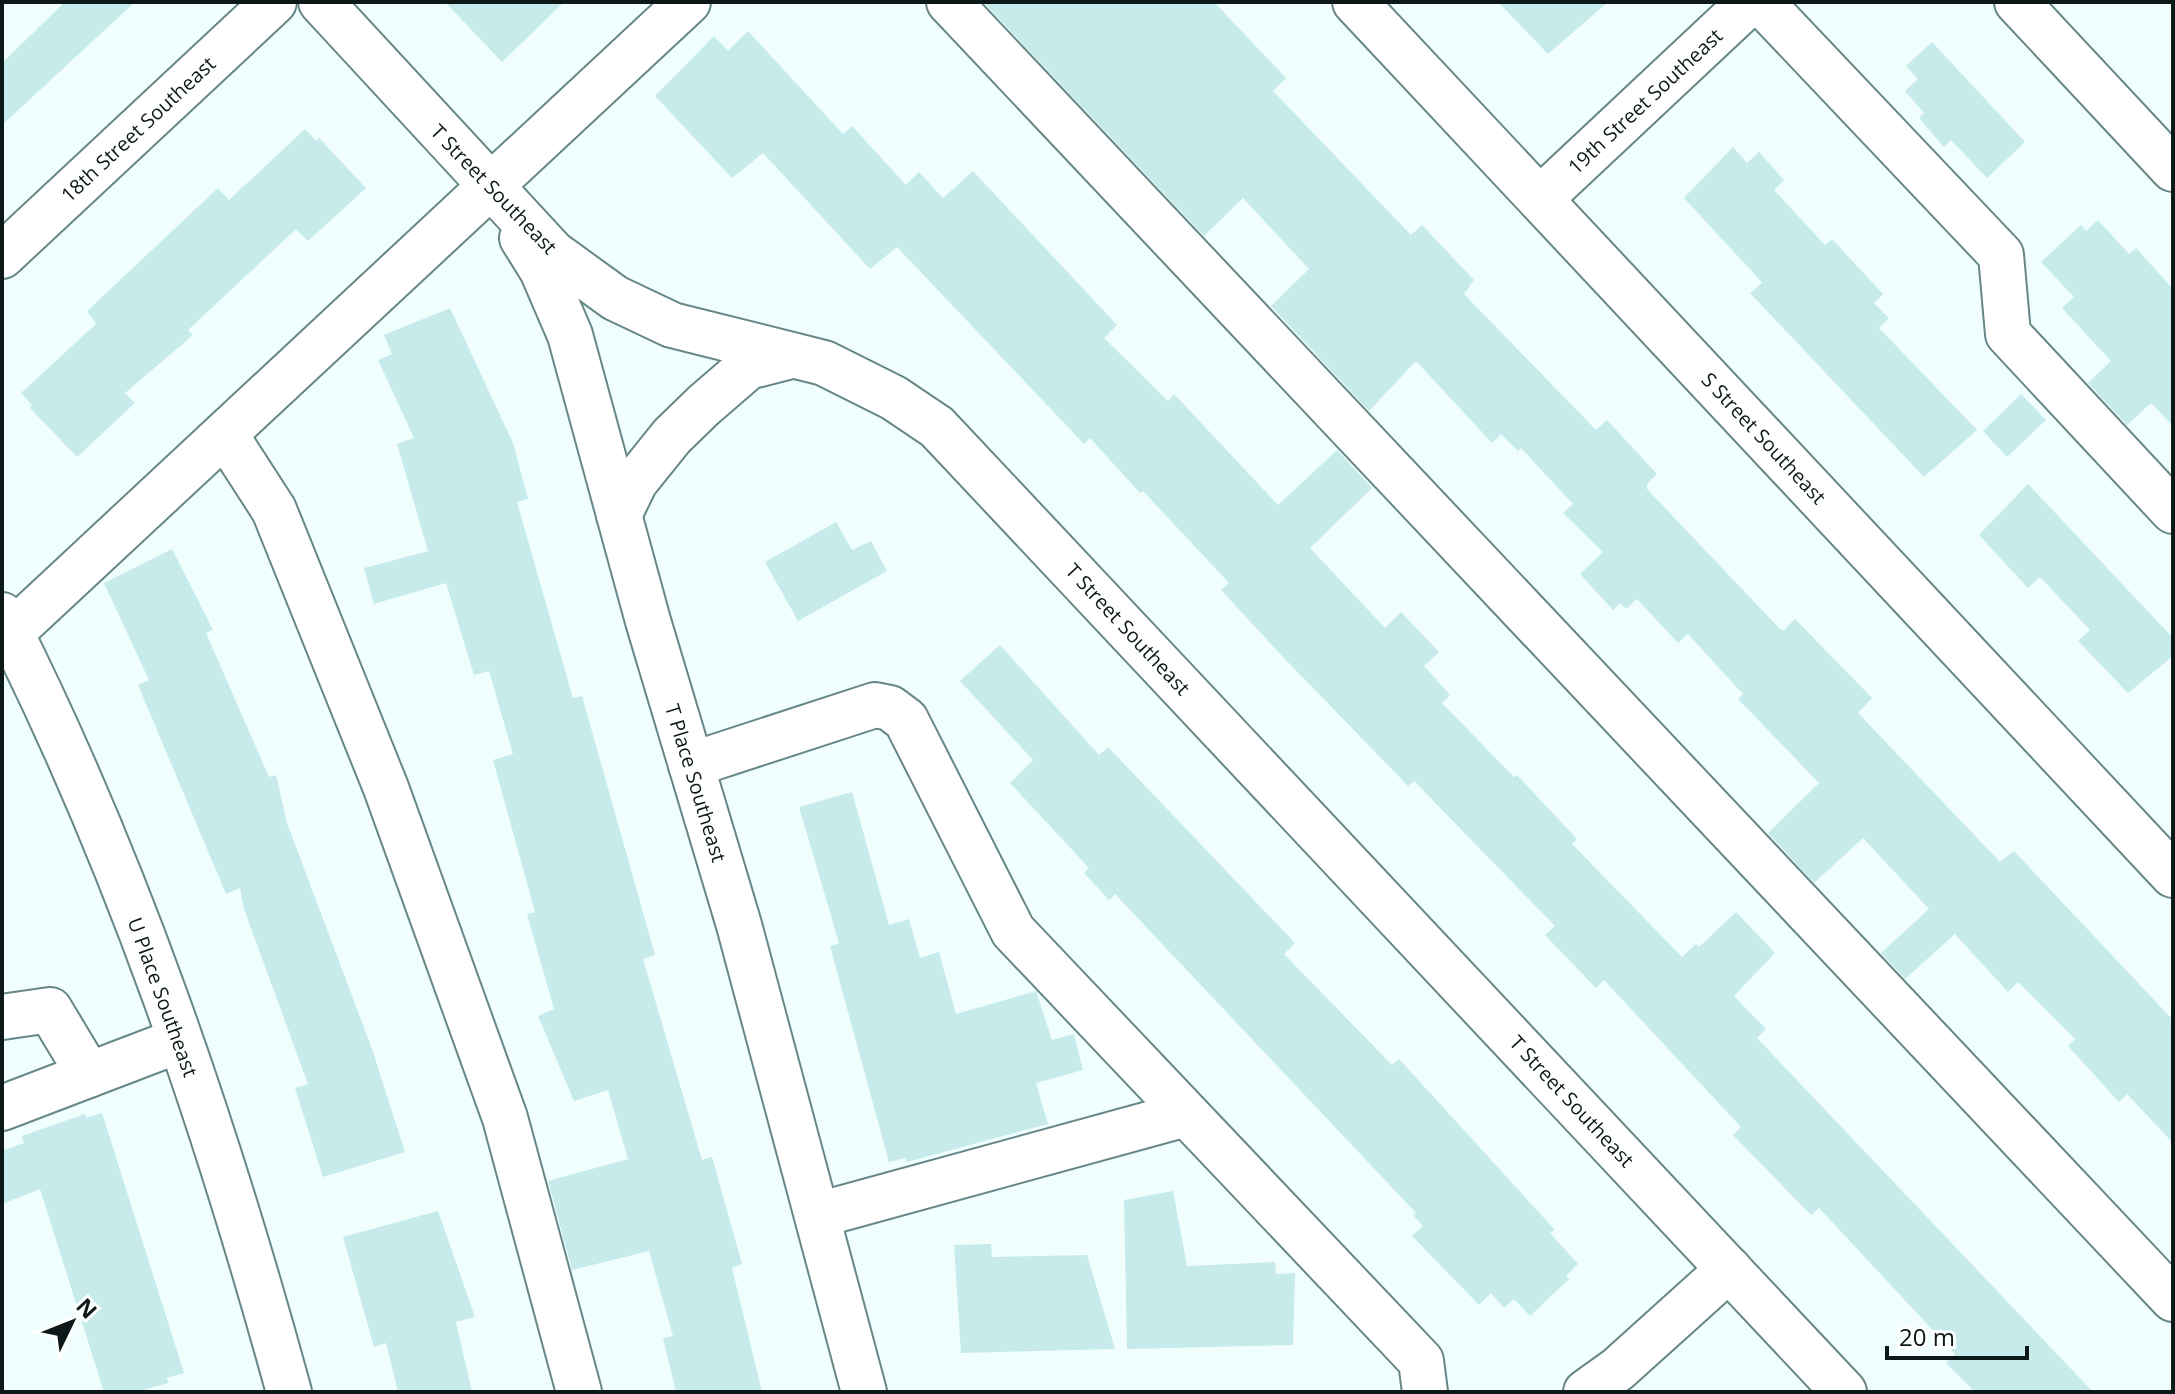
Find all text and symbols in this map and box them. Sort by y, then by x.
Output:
street label: 19th Street Southeast [1562,22,1728,180]
street label: 18th Street Southeast [55,50,221,208]
street label: T Street Southeast [425,118,563,260]
street label: S Street Southeast [1696,366,1832,510]
street label: T Street Southeast [1060,557,1196,701]
street label: T Place Southeast [659,701,733,865]
street label: U Place Southeast [122,914,204,1080]
street label: T Street Southeast [1504,1029,1640,1173]
north arrow [32,1282,112,1362]
text: N [70,1291,104,1324]
scale bar [1887,1310,2027,1360]
text: 20 m [1899,1320,1955,1353]

